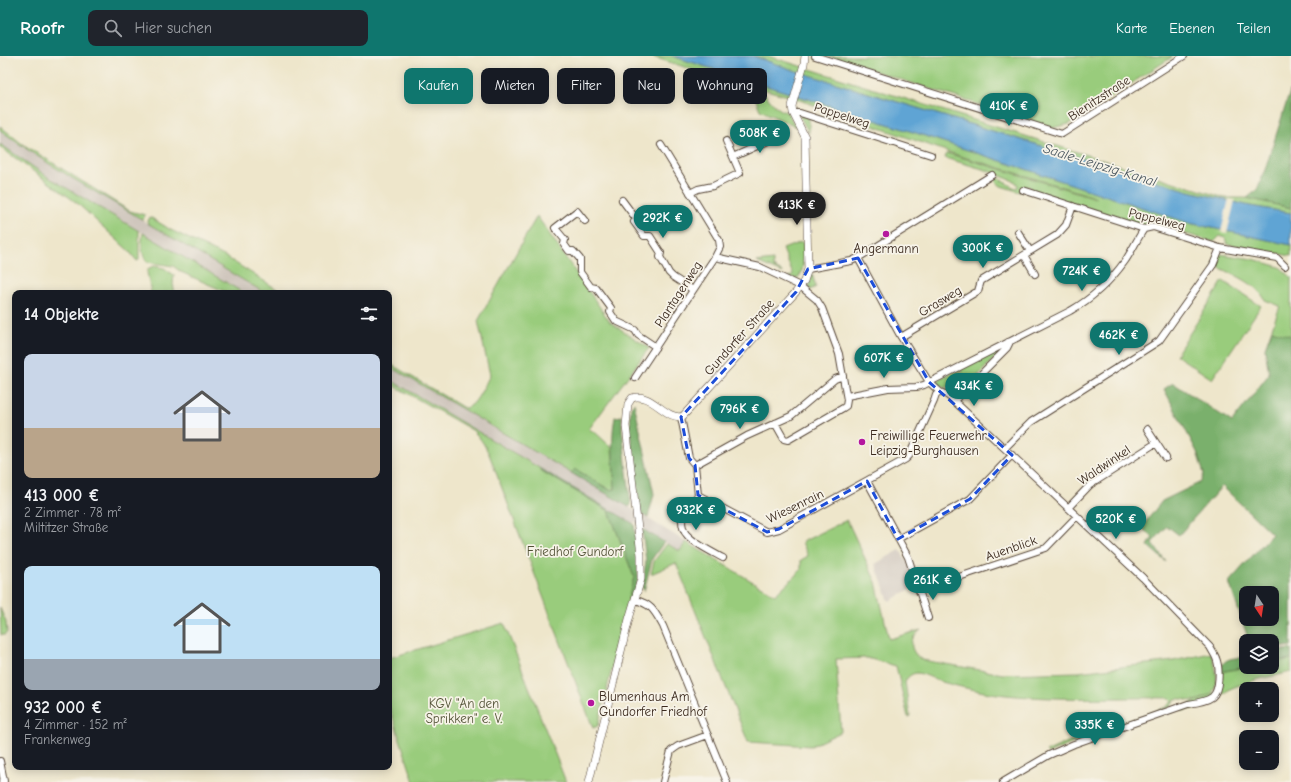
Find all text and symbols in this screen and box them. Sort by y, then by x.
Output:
search box [88,10,368,46]
text: Roofr [20,17,64,39]
icon: search [102,17,124,39]
text: Hier suchen [134,19,212,37]
text: Karte [1116,20,1147,37]
text: Ebenen [1169,20,1215,37]
text: Teilen [1237,20,1271,37]
chip: Kaufen [404,68,473,104]
chip: Mieten [481,68,549,104]
chip: Filter [557,68,615,104]
chip: Neu [623,68,675,104]
chip: Wohnung [683,68,767,104]
street label: Bienitzstraße [1065,72,1133,124]
pin: 410K € [976,93,1042,127]
text: 410K € [989,98,1029,113]
street label: Pappelweg [812,99,872,131]
pin: 508K € [727,120,793,154]
text: 508K € [739,125,781,140]
water label: Saale-Leipzig-Kanal [1041,140,1160,191]
pin: 413K € [764,192,830,226]
text: 413K € [778,197,816,212]
pin: 292K € [630,205,696,239]
street label: Pappelweg [1127,205,1187,233]
text: 292K € [643,210,683,225]
marker: Angermann [881,229,891,239]
pin: 300K € [950,235,1016,269]
text: 300K € [962,240,1004,255]
place label: Angermann [853,241,919,256]
street label: Plantagenweg [651,258,705,330]
pin: 724K € [1049,258,1115,292]
text: 724K € [1063,263,1101,278]
street label: Grasweg [916,282,964,320]
street label: Gundorfer Straße [701,295,777,378]
icon: filters [358,303,380,325]
text: 14 Objekte [24,305,99,324]
pin: 462K € [1086,322,1152,356]
text: 462K € [1099,327,1139,342]
pin: 607K € [851,345,917,379]
text: 607K € [864,350,905,365]
pin: 434K € [941,373,1007,407]
text: 434K € [954,378,994,393]
icon: home [166,380,238,452]
pin: 796K € [707,396,773,430]
text: 796K € [720,401,760,416]
place label: Freiwillige Feuerwehr Leipzig-Burghausen [870,428,988,458]
marker: Freiwillige Feuerwehr Leipzig-Burghausen [857,437,867,447]
street label: Waldwinkel [1075,442,1133,488]
text: 413 000 € [24,486,100,505]
street label: Wiesenrain [764,486,826,526]
pin: 932K € [663,497,729,531]
text: 932K € [676,502,716,517]
text: 2 Zimmer · 78 m² [24,505,121,520]
pin: 520K € [1083,506,1149,540]
text: 520K € [1095,511,1137,526]
text: Miltitzer Straße [24,520,108,535]
street label: Auenblick [983,532,1039,564]
park label: Friedhof Gundorf [527,544,625,559]
pin: 261K € [900,567,966,601]
text: 261K € [913,572,953,587]
north arrow [1239,586,1279,626]
map controls [1239,586,1279,770]
icon: home [166,592,238,664]
button: layers [1239,634,1279,674]
button: + [1239,682,1279,722]
place label: Blumenhaus Am Gundorfer Friedhof [599,689,708,719]
park label: KGV "An den Sprikken" e. V. [426,696,502,726]
text: 932 000 € [24,698,103,717]
marker: Blumenhaus Am Gundorfer Friedhof [586,698,596,708]
pin: 335K € [1062,712,1128,746]
text: 4 Zimmer · 152 m² [24,717,127,732]
text: 335K € [1075,717,1115,732]
button: − [1239,730,1279,770]
text: Frankenweg [24,732,91,747]

